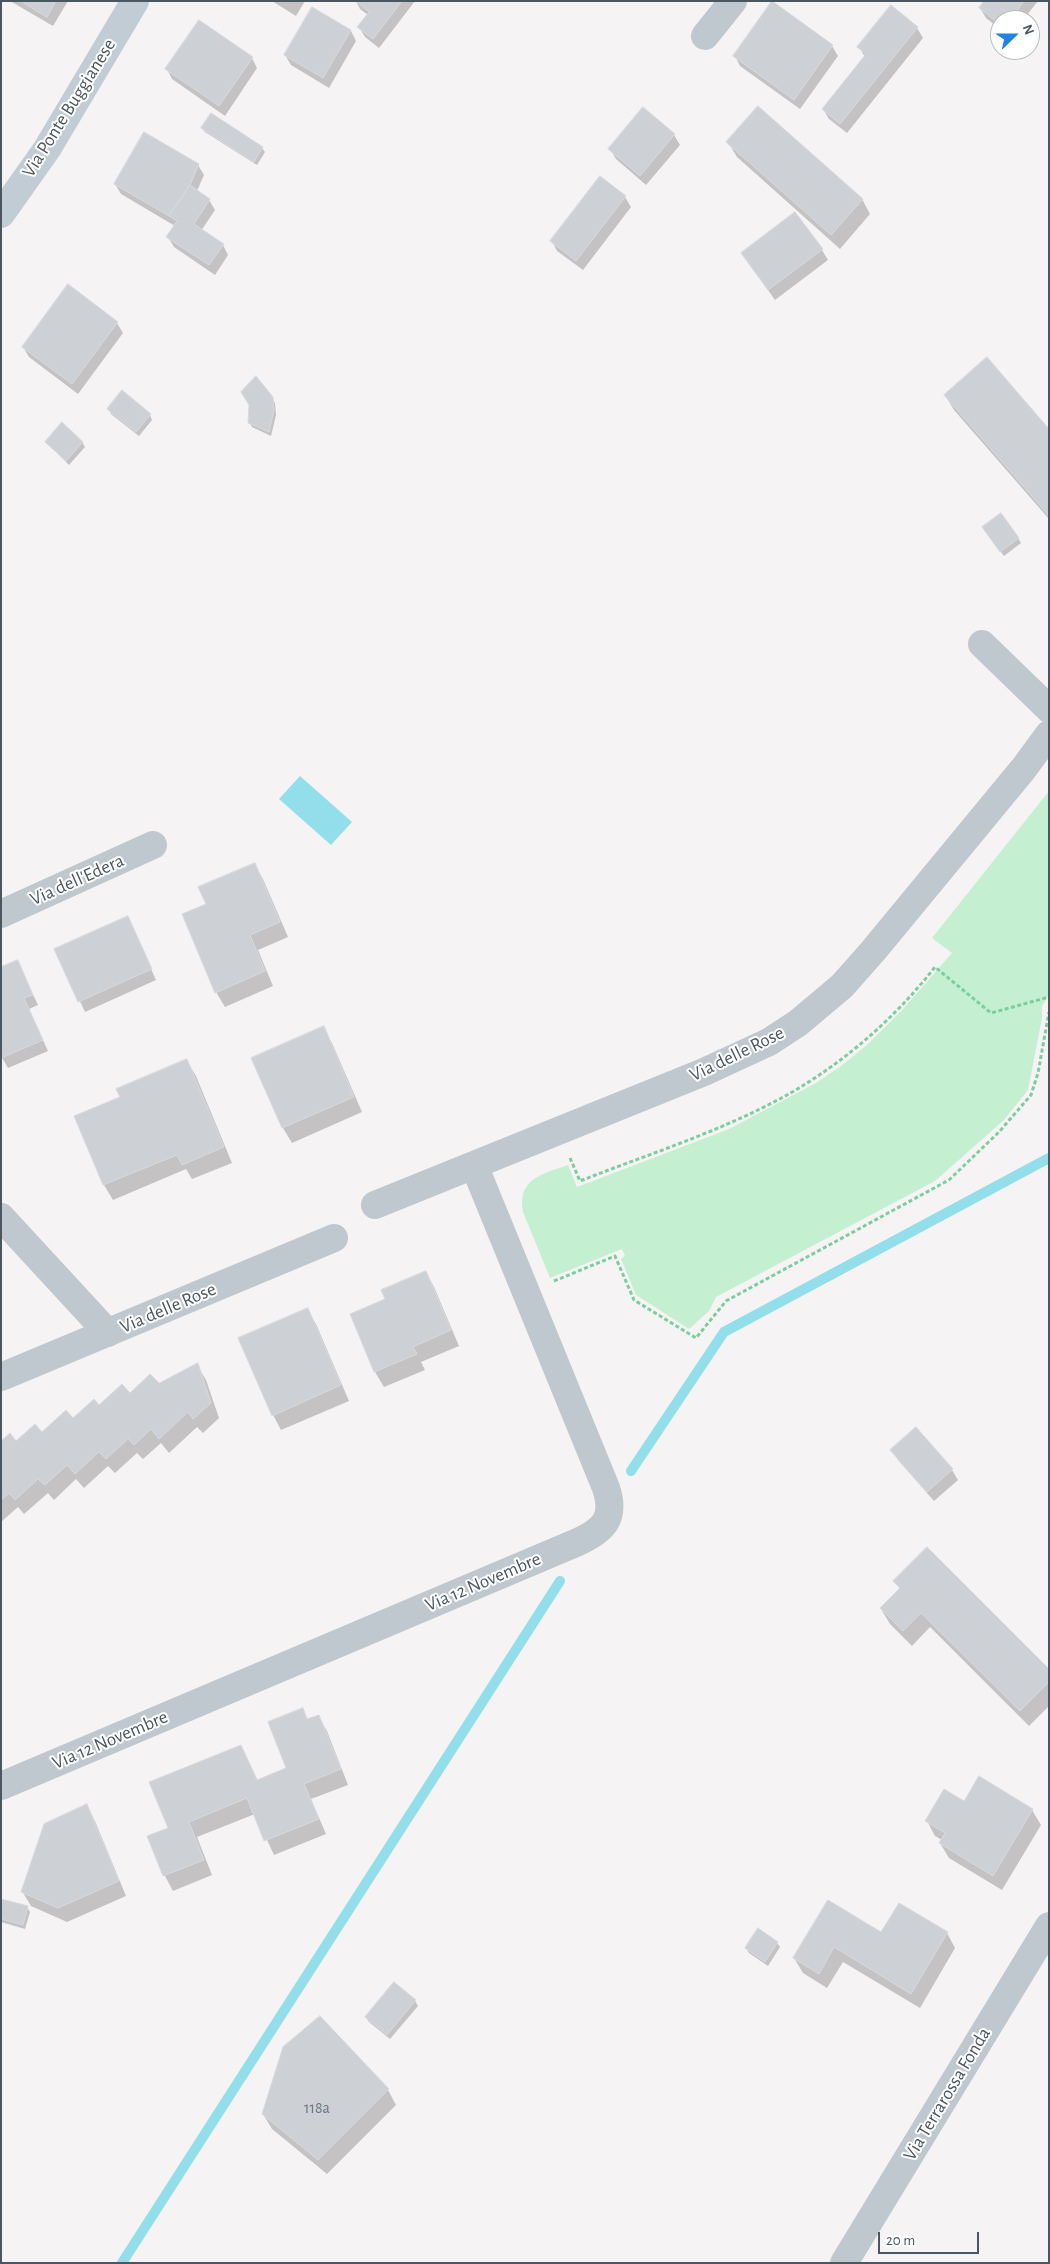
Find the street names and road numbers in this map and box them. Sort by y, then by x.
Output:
street label: Via Ponte Buggianese [17,35,121,181]
street label: Via dell'Edera [27,849,127,911]
street label: Via delle Rose [686,1021,788,1087]
street label: Via delle Rose [117,1278,219,1338]
street label: Via 12 Novembre [422,1547,544,1617]
street label: Via 12 Novembre [49,1705,171,1775]
street label: Via Terrarossa Fonda [898,2023,996,2165]

